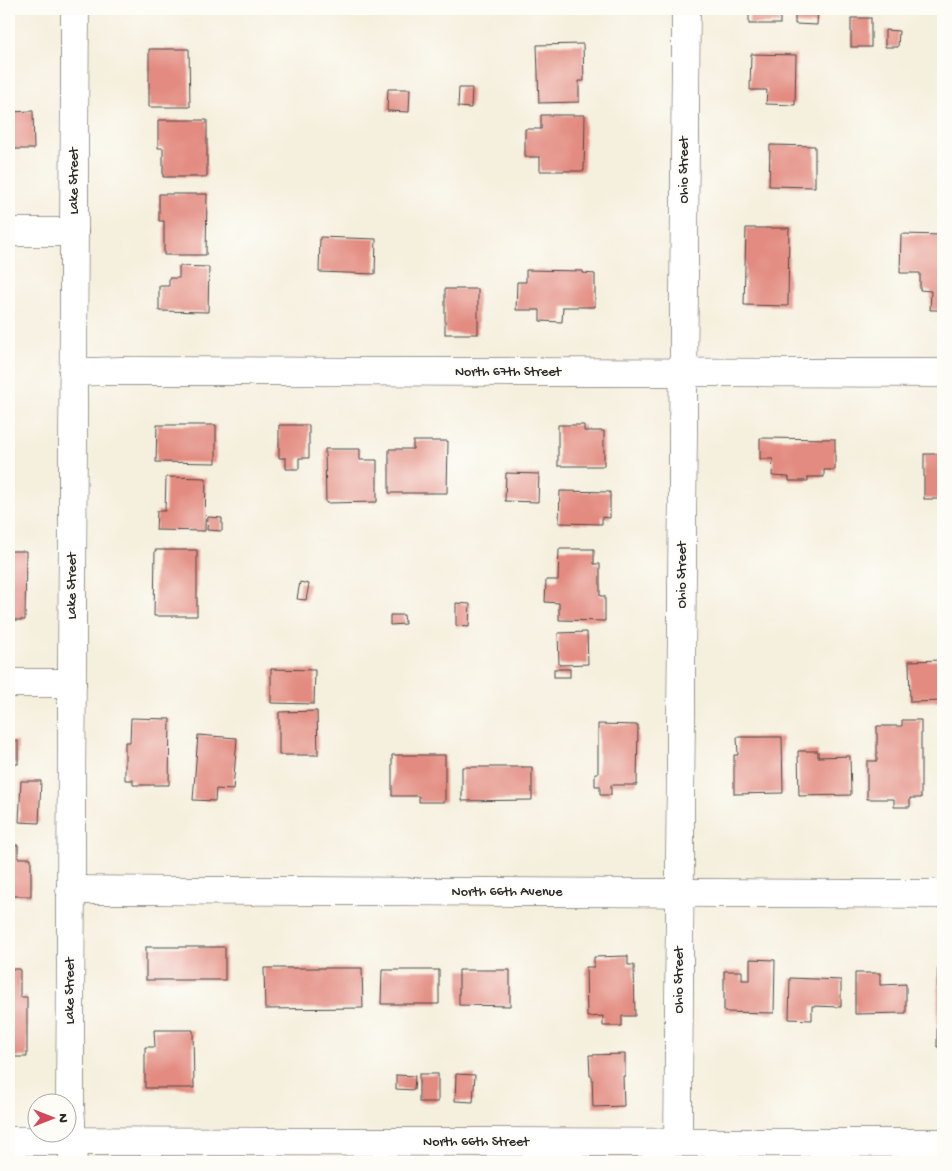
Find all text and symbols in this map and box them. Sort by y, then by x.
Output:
street label: Ohio Street [676,135,693,203]
street label: Lake Street [66,146,83,215]
street label: North 67th Street [455,364,562,381]
street label: Ohio Street [674,540,691,608]
street label: Lake Street [64,551,81,620]
street label: North 66th Avenue [452,884,563,901]
street label: Ohio Street [671,945,688,1013]
street label: Lake Street [62,956,79,1025]
north arrow [28,1094,78,1144]
text: N [54,1113,71,1123]
street label: North 66th Street [423,1134,530,1151]

